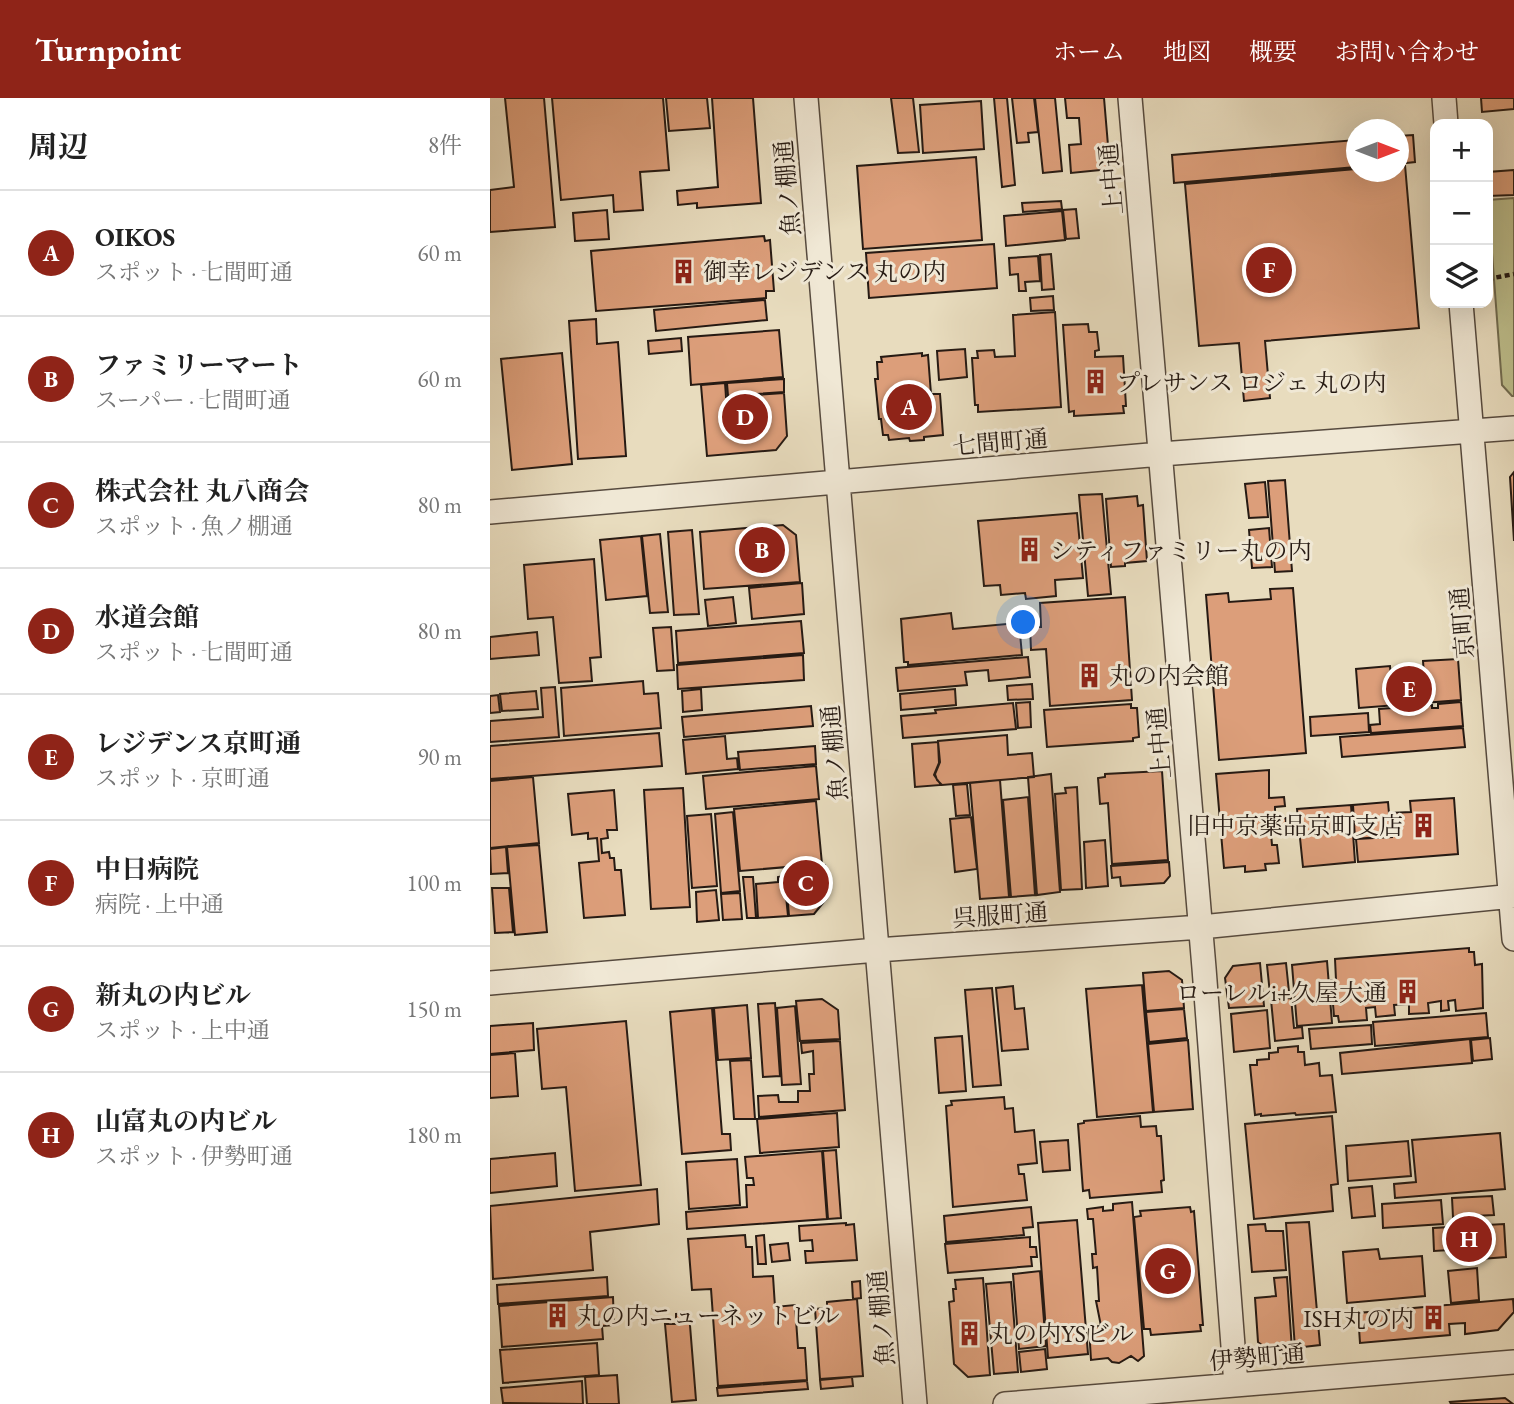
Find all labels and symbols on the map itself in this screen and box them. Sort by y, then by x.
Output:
north arrow [1346,119,1409,182]
street label: 魚ノ棚通 [767,139,807,237]
street label: 上中通 [1092,142,1130,216]
pin: F [1246,244,1292,296]
place label: 御幸レジデンス 丸の内 [703,256,946,287]
building icon: 御幸レジデンス 丸の内 [669,257,697,285]
place label: プレサンス ロジェ 丸の内 [1116,367,1386,398]
building icon: プレサンス ロジェ 丸の内 [1082,368,1110,396]
pin: A [886,381,932,433]
pin: D [722,391,768,443]
street label: 七間町通 [951,422,1049,462]
pin: B [739,524,785,576]
place label: シティファミリー丸の内 [1050,535,1312,566]
building icon: シティファミリー丸の内 [1016,536,1044,564]
street label: 京町通 [1443,586,1481,660]
your location [1006,605,1040,639]
place label: 丸の内会館 [1109,660,1229,691]
building icon: 丸の内会館 [1075,661,1103,689]
pin: E [1386,663,1432,715]
street label: 魚ノ棚通 [814,704,854,802]
street label: 上中通 [1140,706,1178,780]
place label: 旧中京薬品京町支店 [1187,810,1403,841]
building icon: 旧中京薬品京町支店 [1409,811,1437,839]
pin: C [783,857,829,909]
street label: 呉服町通 [951,896,1049,934]
place label: ローレルi+久屋大通 [1176,977,1387,1008]
building icon: ローレルi+久屋大通 [1393,978,1421,1006]
pin: H [1446,1213,1492,1265]
pin: G [1145,1245,1191,1297]
street label: 魚ノ棚通 [861,1269,901,1367]
place label: 丸の内ニューネットビル [577,1300,840,1331]
building icon: 丸の内ニューネットビル [543,1301,571,1329]
place label: ISH丸の内 [1303,1303,1414,1334]
building icon: ISH丸の内 [1420,1304,1448,1332]
place label: 丸の内YSビル [989,1318,1134,1349]
building icon: 丸の内YSビル [955,1319,983,1347]
street label: 伊勢町通 [1208,1337,1306,1377]

